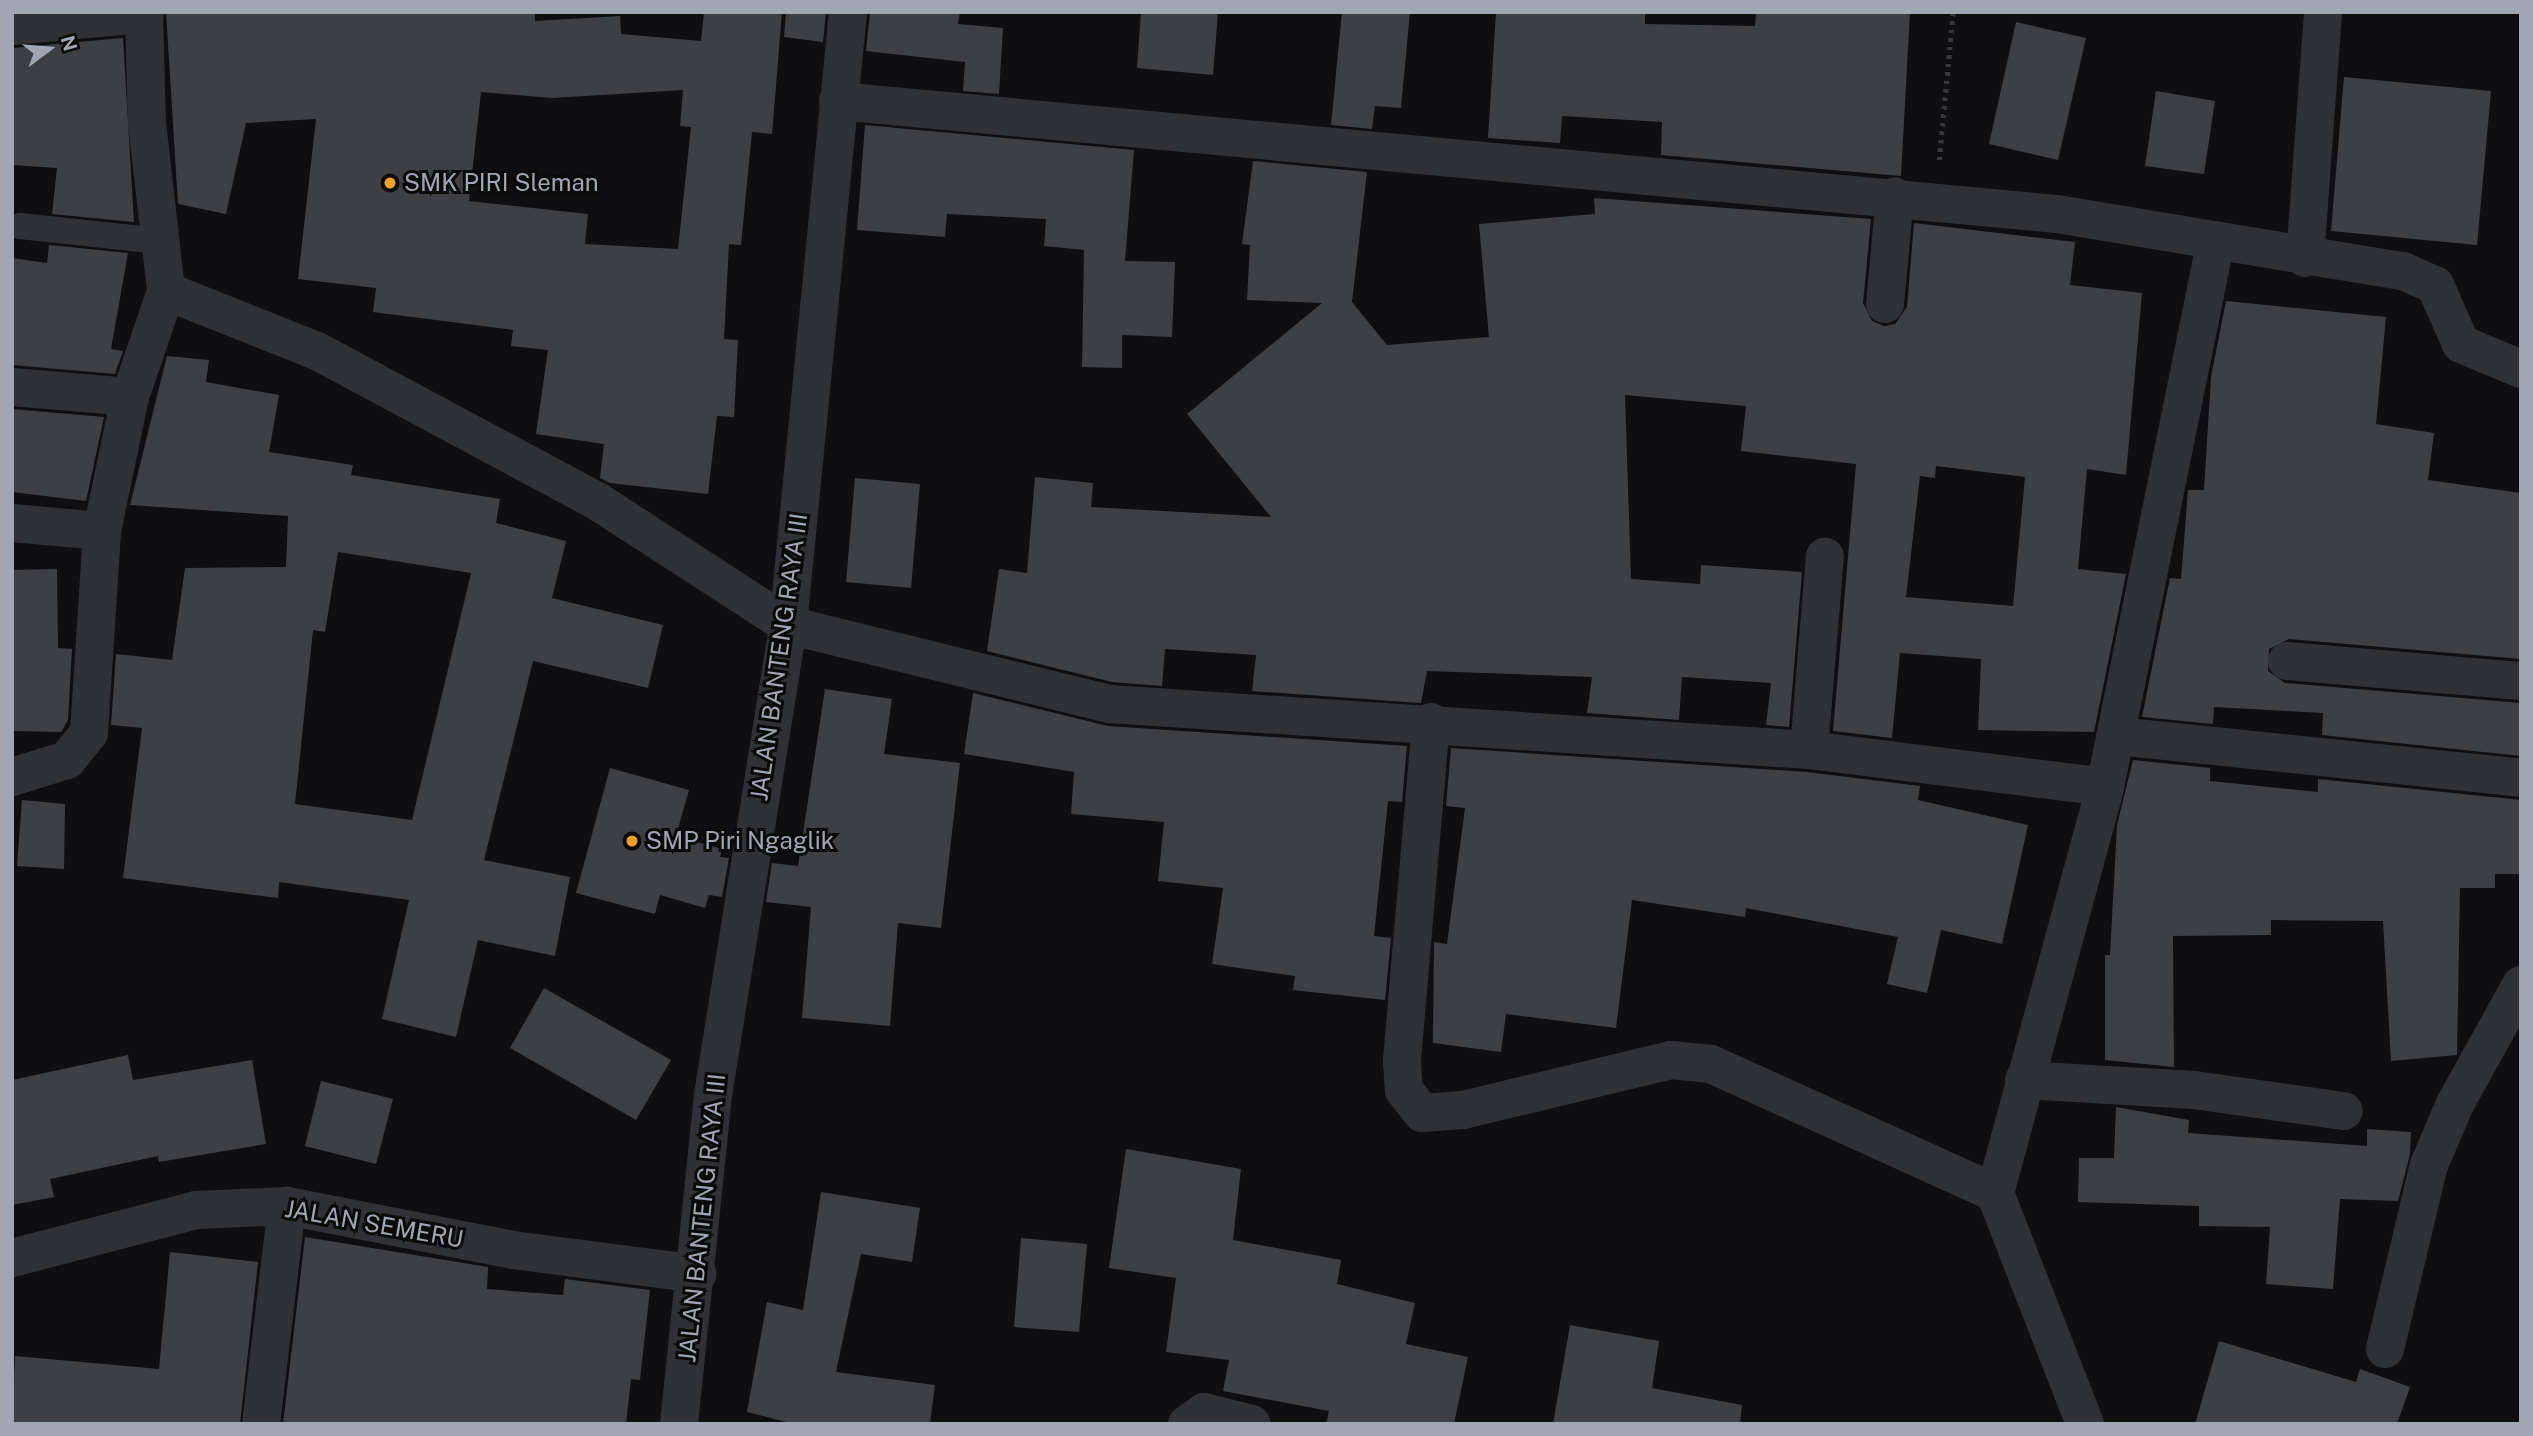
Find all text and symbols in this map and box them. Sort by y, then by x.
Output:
north arrow [14,14,84,84]
text: N [57,33,82,53]
place label: SMK PIRI Sleman [404,169,599,197]
marker: SMK PIRI Sleman [382,175,398,191]
street label: JALAN BANTENG RAYA III [745,511,813,803]
place label: SMP Piri Ngaglik [646,827,834,855]
marker: SMP Piri Ngaglik [624,833,640,849]
street label: JALAN BANTENG RAYA III [673,1072,731,1364]
street label: JALAN SEMERU [283,1194,465,1254]

